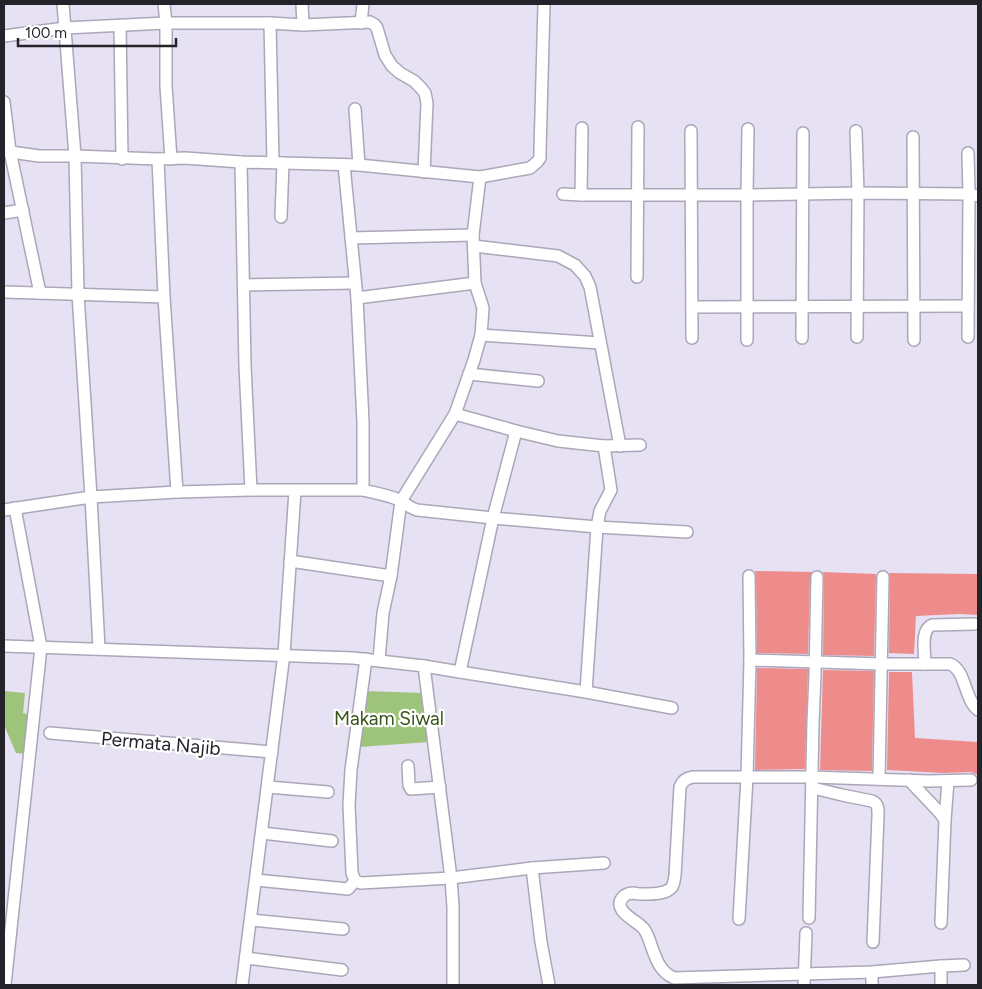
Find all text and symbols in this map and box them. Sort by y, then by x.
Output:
scale bar [18,15,175,47]
text: 100 m [25,24,67,42]
park label: Makam Siwal [334,707,444,730]
street label: Permata Najib [100,727,222,760]

